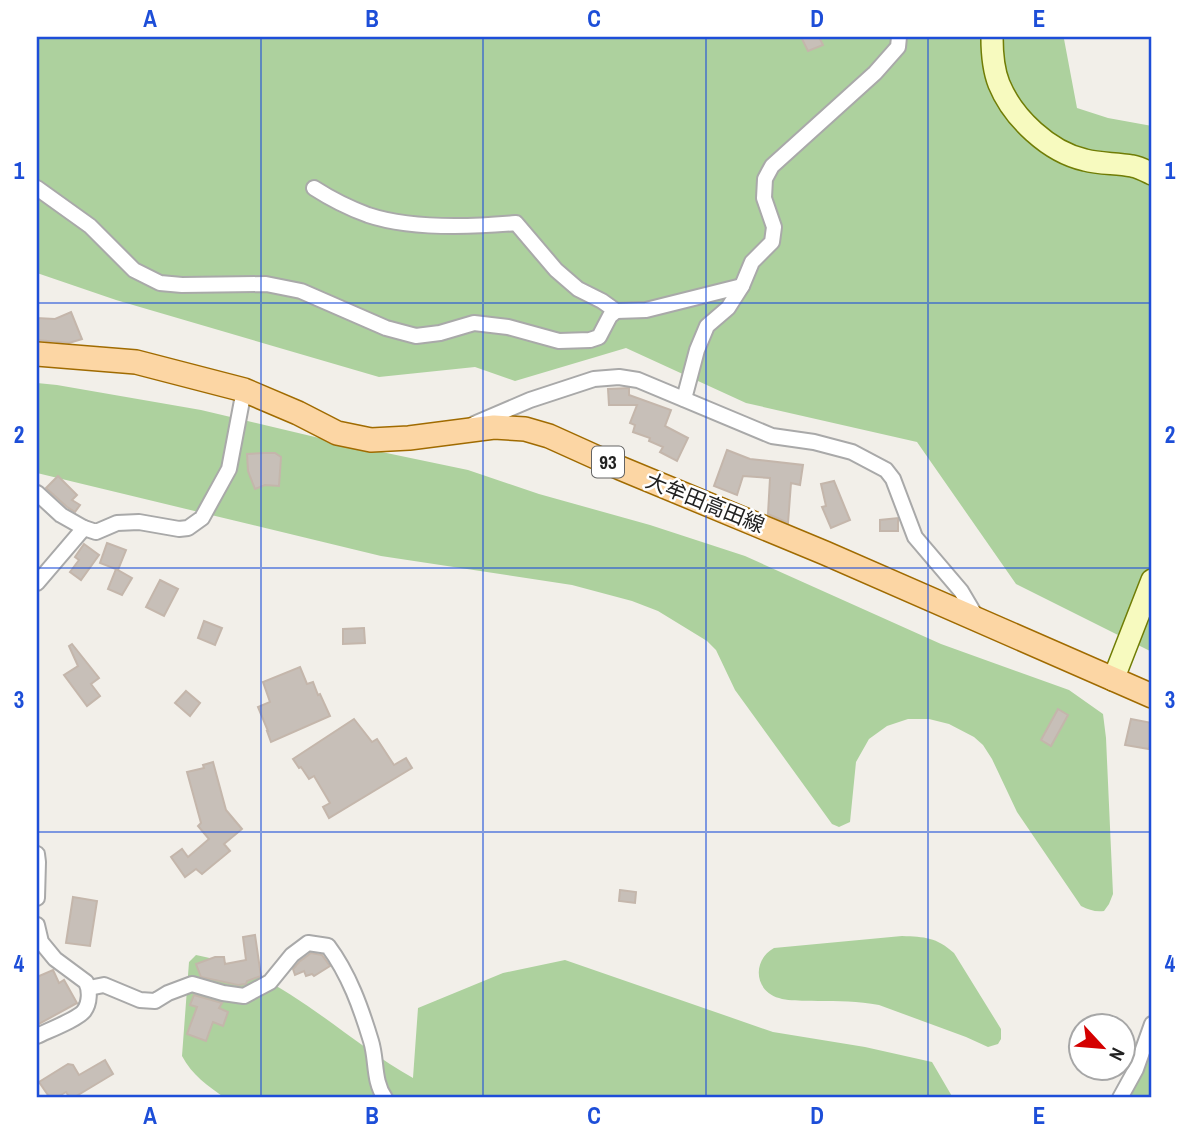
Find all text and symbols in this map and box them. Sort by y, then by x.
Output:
text: A [143,3,157,34]
text: B [365,3,379,34]
text: C [587,3,601,34]
text: D [810,3,824,34]
text: E [1033,3,1045,34]
text: 1 [14,155,25,186]
text: 1 [1165,155,1176,186]
text: 2 [14,419,24,450]
text: 2 [1165,419,1175,450]
road number: 93 [592,446,624,477]
street label: 大牟田高田線 [641,465,769,540]
text: 3 [14,684,24,715]
text: 3 [1165,684,1175,715]
text: 4 [14,948,25,979]
text: 4 [1165,948,1176,979]
north arrow [1066,1012,1136,1082]
text: N [1103,1044,1131,1065]
text: A [143,1100,157,1131]
text: B [365,1100,379,1131]
text: C [587,1100,601,1131]
text: D [810,1100,824,1131]
text: E [1033,1100,1045,1131]

